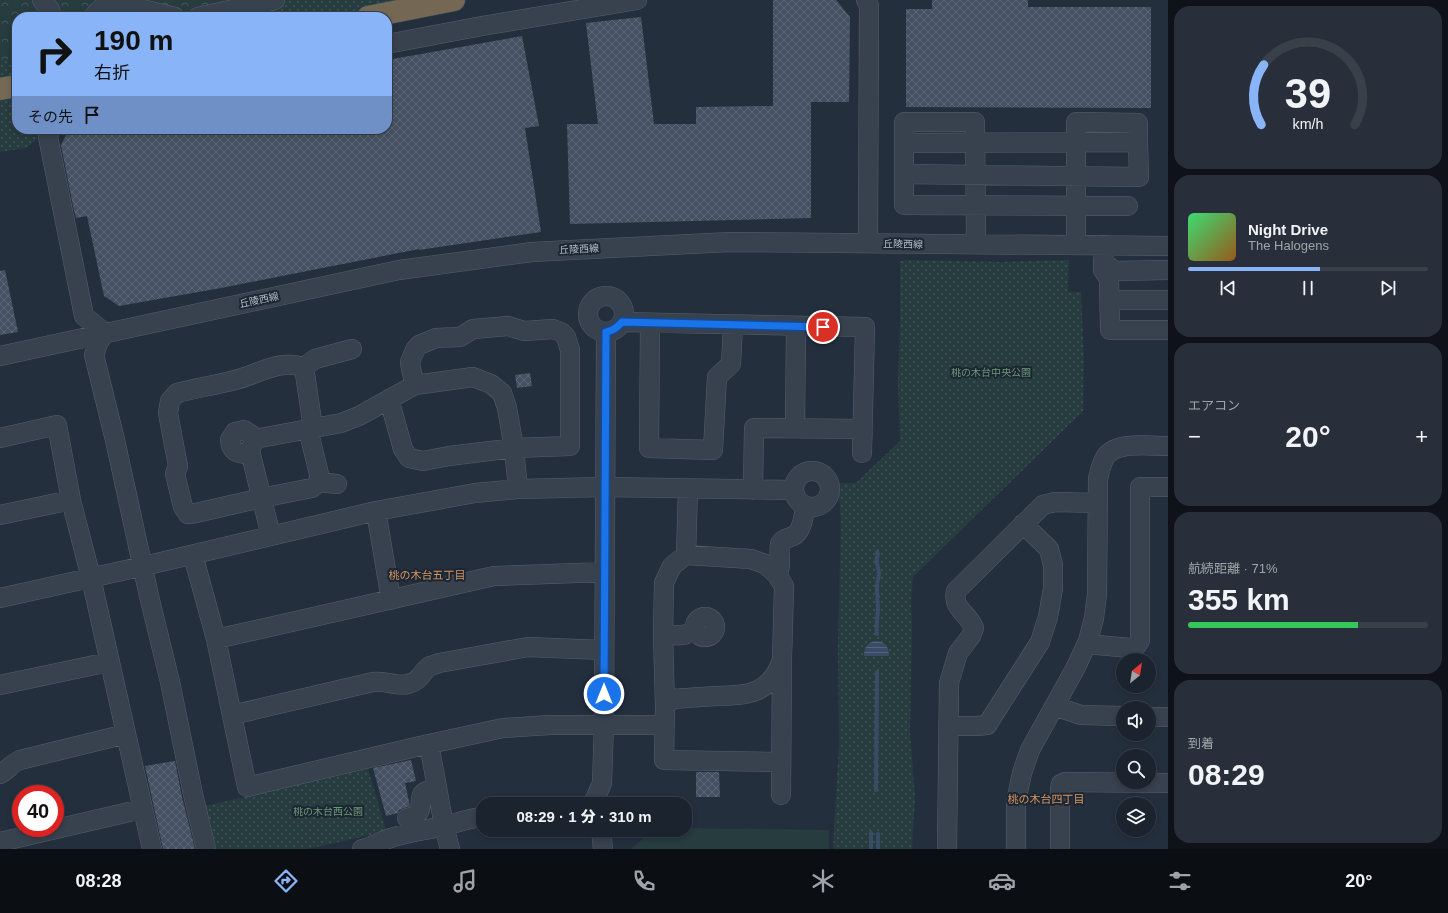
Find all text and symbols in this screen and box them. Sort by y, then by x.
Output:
text: 190 m [94,25,173,56]
icon: right [28,28,80,80]
text: 右折 [94,63,130,83]
text: 39 [1285,70,1331,117]
icon: arrive [81,104,103,126]
text: その先 [28,108,73,125]
text: km/h [1293,116,1324,132]
text: Night Drive [1248,221,1328,238]
street label: 丘陵西線 [883,238,923,250]
text: The Halogens [1248,238,1329,253]
street label: 丘陵西線 [559,242,599,256]
icon: previous [1217,277,1239,299]
icon: pause [1297,277,1319,299]
icon: next [1377,277,1399,299]
street label: 丘陵西線 [238,290,280,310]
pin [806,310,840,344]
icon: arrive [812,316,834,338]
park label: 桃の木台中央公園 [951,367,1031,378]
text: エアコン [1188,398,1240,413]
text: 20° [1285,420,1331,453]
text: − [1188,424,1201,449]
text: + [1415,424,1428,449]
text: 航続距離 · 71% [1188,561,1278,576]
district label: 桃の木台五丁目 [389,569,466,581]
text: 355 km [1188,583,1290,616]
north arrow [1116,653,1156,693]
map controls [1116,653,1156,837]
position arrow [583,673,625,715]
button: sound [1116,701,1156,741]
text: 到着 [1188,736,1214,751]
button: search [1116,749,1156,789]
text: 08:29 [1188,758,1265,791]
speed limit sign: 40 [12,785,64,837]
district label: 桃の木台四丁目 [1008,793,1085,805]
button: layers [1116,797,1156,837]
park label: 桃の木台西公園 [293,806,363,817]
text: 08:29 · 1 分 · 310 m [516,808,652,825]
icon: directions [272,867,300,895]
icon: music [451,867,479,895]
icon: phone [630,867,658,895]
icon: climate [809,867,837,895]
icon: car [988,867,1016,895]
icon: filters [1166,867,1194,895]
text: 08:28 [75,871,121,891]
text: 20° [1345,871,1372,891]

